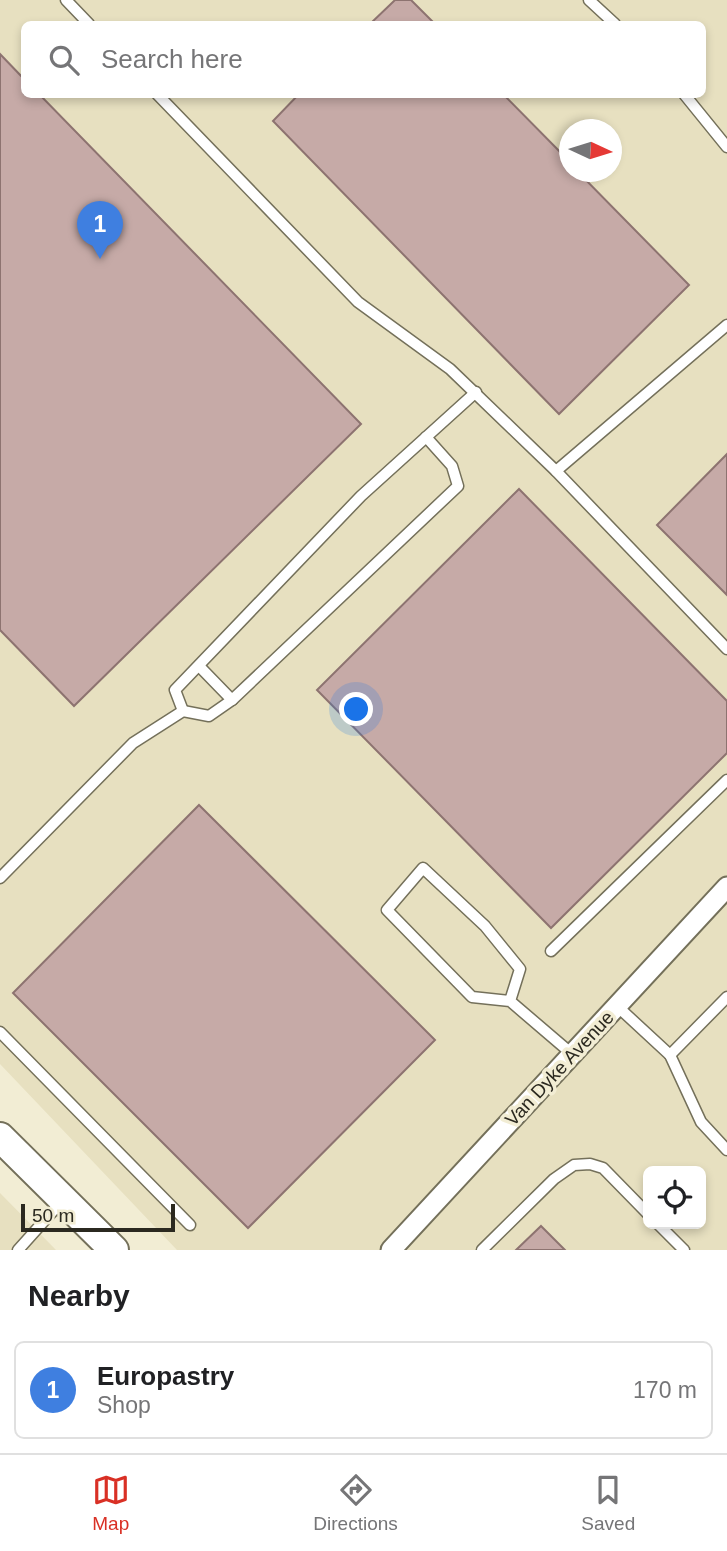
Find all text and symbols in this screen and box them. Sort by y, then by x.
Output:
search box [21,21,706,98]
icon: search [45,41,83,79]
text: Search here [101,44,243,74]
north arrow [559,119,622,182]
pin: 1 [77,201,123,259]
your location [339,692,373,726]
street label: Van Dyke Avenue [501,1007,618,1130]
map controls [643,1166,706,1229]
button: locate [643,1166,706,1229]
scale bar [21,1201,175,1233]
text: 50 m [32,1205,74,1226]
text: Nearby [28,1279,130,1312]
text: Europastry [97,1361,234,1391]
text: 1 [47,1377,59,1403]
text: 170 m [633,1377,697,1403]
text: Shop [97,1392,151,1418]
tab: Map [92,1471,130,1535]
tab: Directions [313,1471,398,1535]
tab: Saved [581,1471,635,1535]

